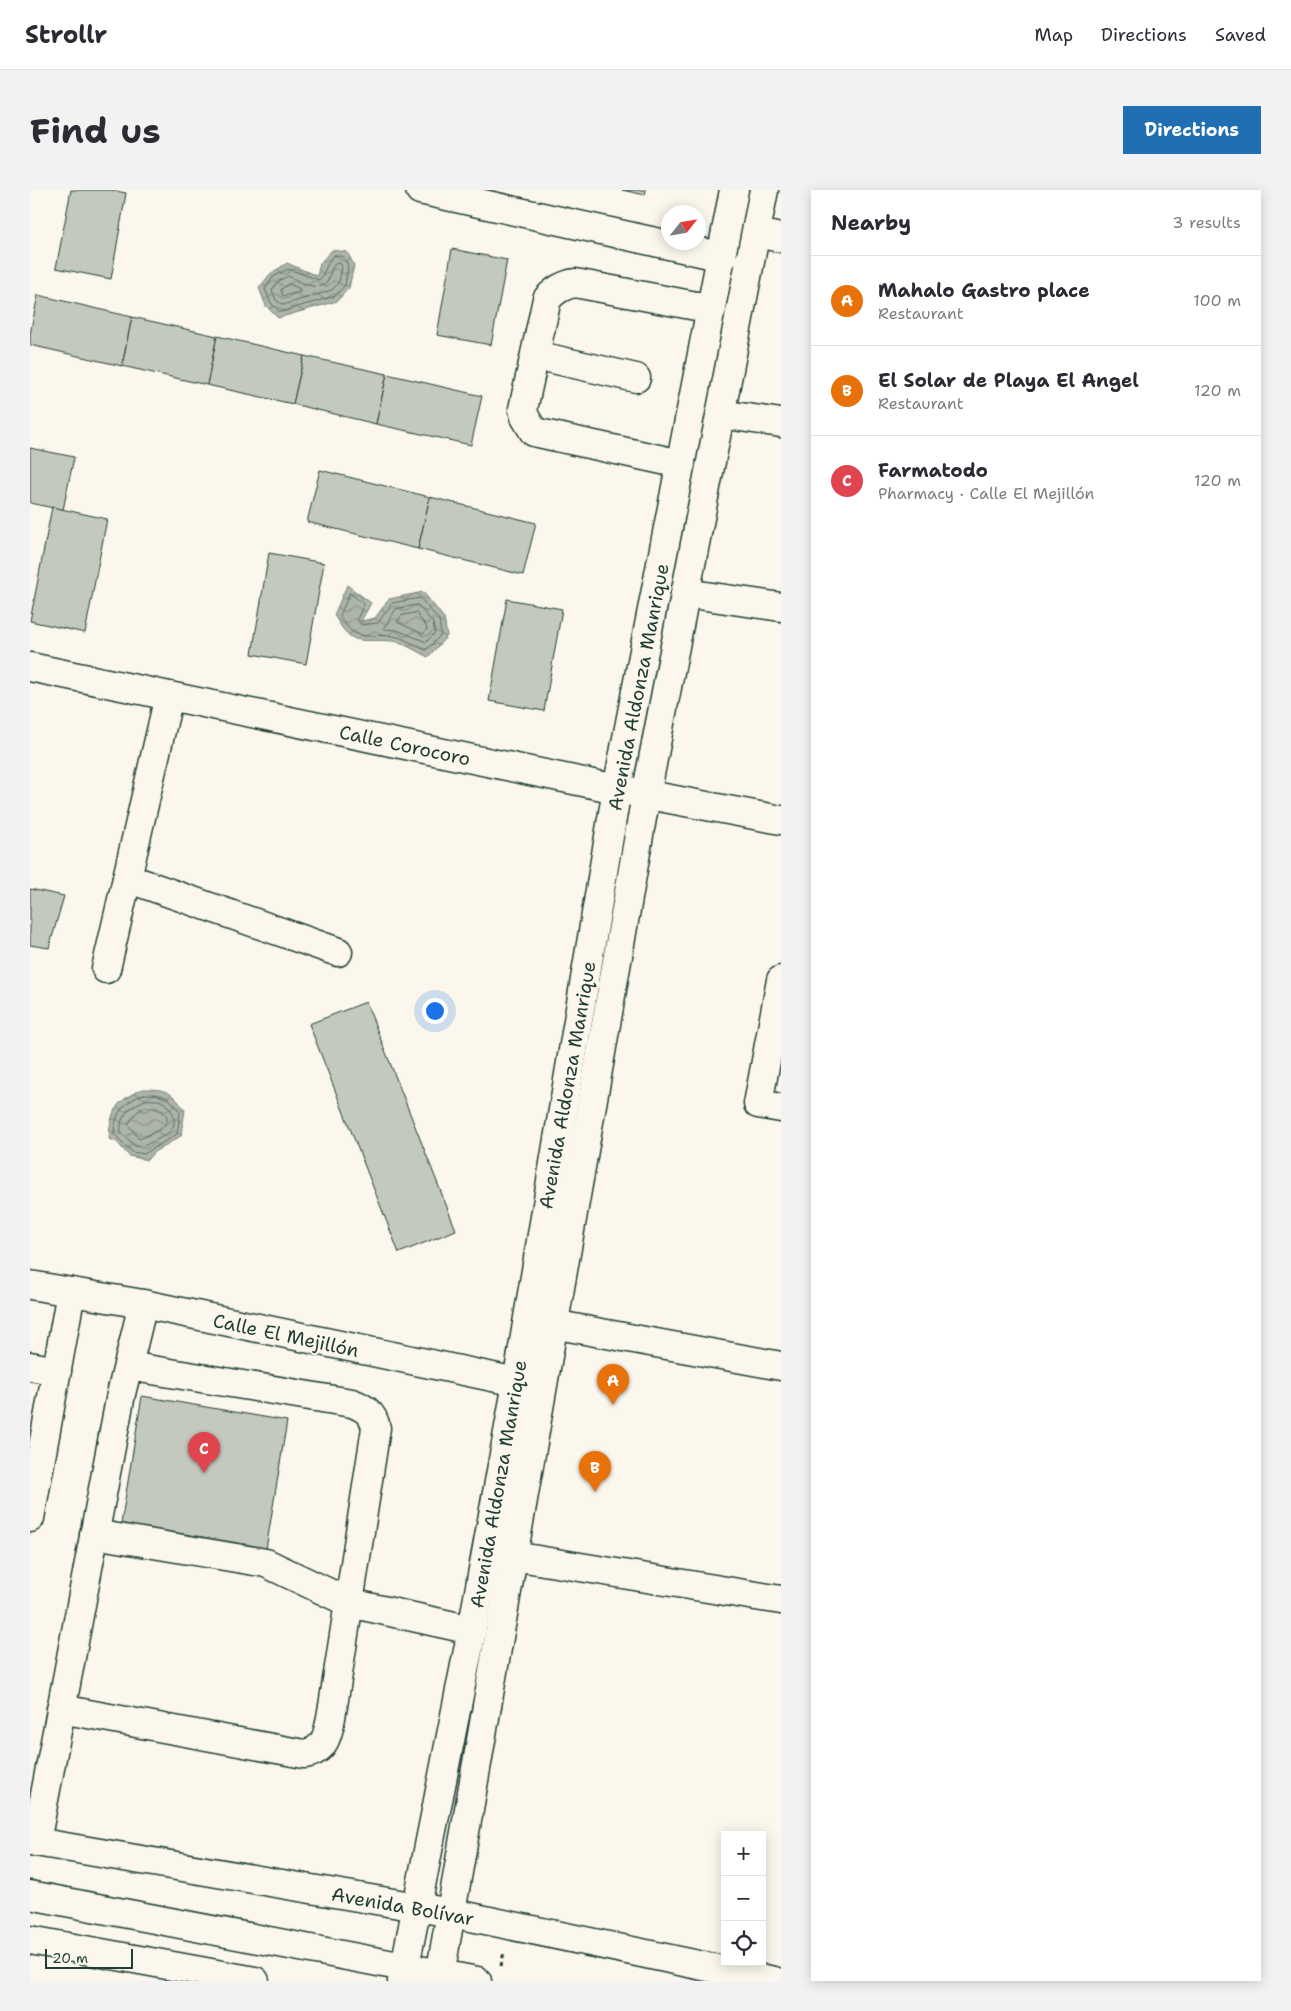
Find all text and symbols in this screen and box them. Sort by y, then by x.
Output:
text: Strollr [25,19,107,51]
text: Map [1035,23,1073,47]
text: Directions [1101,23,1187,47]
text: Saved [1215,23,1266,47]
button: Directions [1123,106,1261,154]
text: Find us [30,107,161,154]
north arrow [661,205,706,250]
text: Nearby [831,209,911,237]
text: 3 results [1172,212,1241,233]
text: Mahalo Gastro place [878,278,1090,303]
text: A [841,290,853,311]
text: 100 m [1193,290,1241,311]
text: Restaurant [878,303,964,324]
text: El Solar de Playa El Angel [878,368,1139,393]
text: B [842,380,852,401]
text: 120 m [1194,380,1241,401]
text: Restaurant [878,393,964,414]
text: Farmatodo [878,458,988,483]
text: C [842,470,852,491]
text: 120 m [1194,470,1241,491]
text: Pharmacy · Calle El Mejillón [878,483,1094,504]
street label: Avenida Aldonza Manrique [602,561,675,813]
street label: Calle Corocoro [337,719,473,772]
street label: Avenida Aldonza Manrique [533,959,602,1211]
your location [422,998,448,1024]
street label: Calle El Mejillón [211,1308,361,1363]
street label: Avenida Aldonza Manrique [464,1358,533,1610]
pin: A [597,1364,629,1405]
pin: C [188,1432,220,1473]
pin: B [579,1451,611,1492]
map controls [721,1831,766,1966]
button: + [721,1831,766,1876]
button: − [721,1876,766,1921]
street label: Avenida Bolívar [330,1882,476,1931]
button: locate [721,1921,766,1966]
scale bar [45,1946,132,1969]
text: 20 m [52,1949,88,1967]

